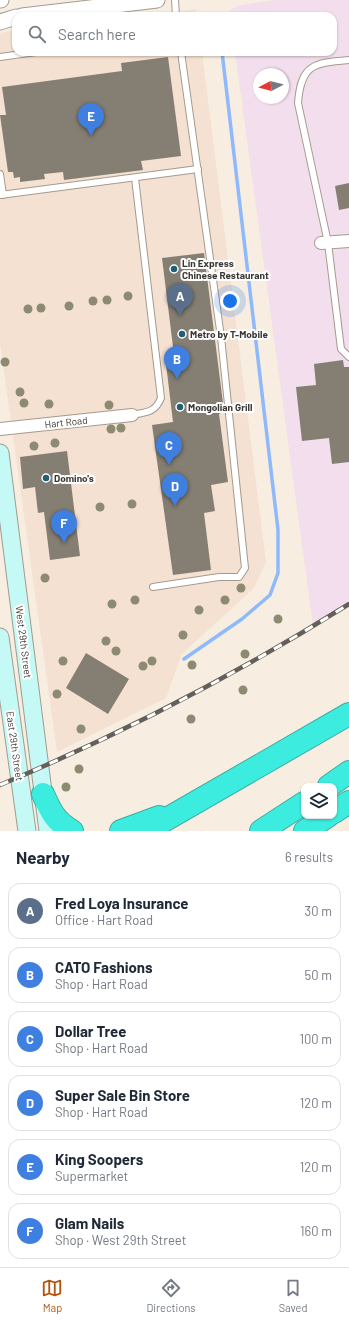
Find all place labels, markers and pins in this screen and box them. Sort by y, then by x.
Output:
pin: E [78,103,104,136]
place label: Lin Express Chinese Restaurant [182,257,269,281]
marker: Lin Express Chinese Restaurant [169,264,179,274]
pin: A [167,283,193,316]
place label: Metro by T-Mobile [190,328,269,340]
marker: Metro by T-Mobile [177,329,187,339]
pin: B [164,346,190,379]
place label: Mongolian Grill [188,401,252,413]
marker: Mongolian Grill [175,402,185,412]
pin: C [156,432,182,465]
place label: Domino's [54,472,94,484]
marker: Domino's [41,473,51,483]
pin: D [162,473,188,506]
pin: F [51,510,77,543]

